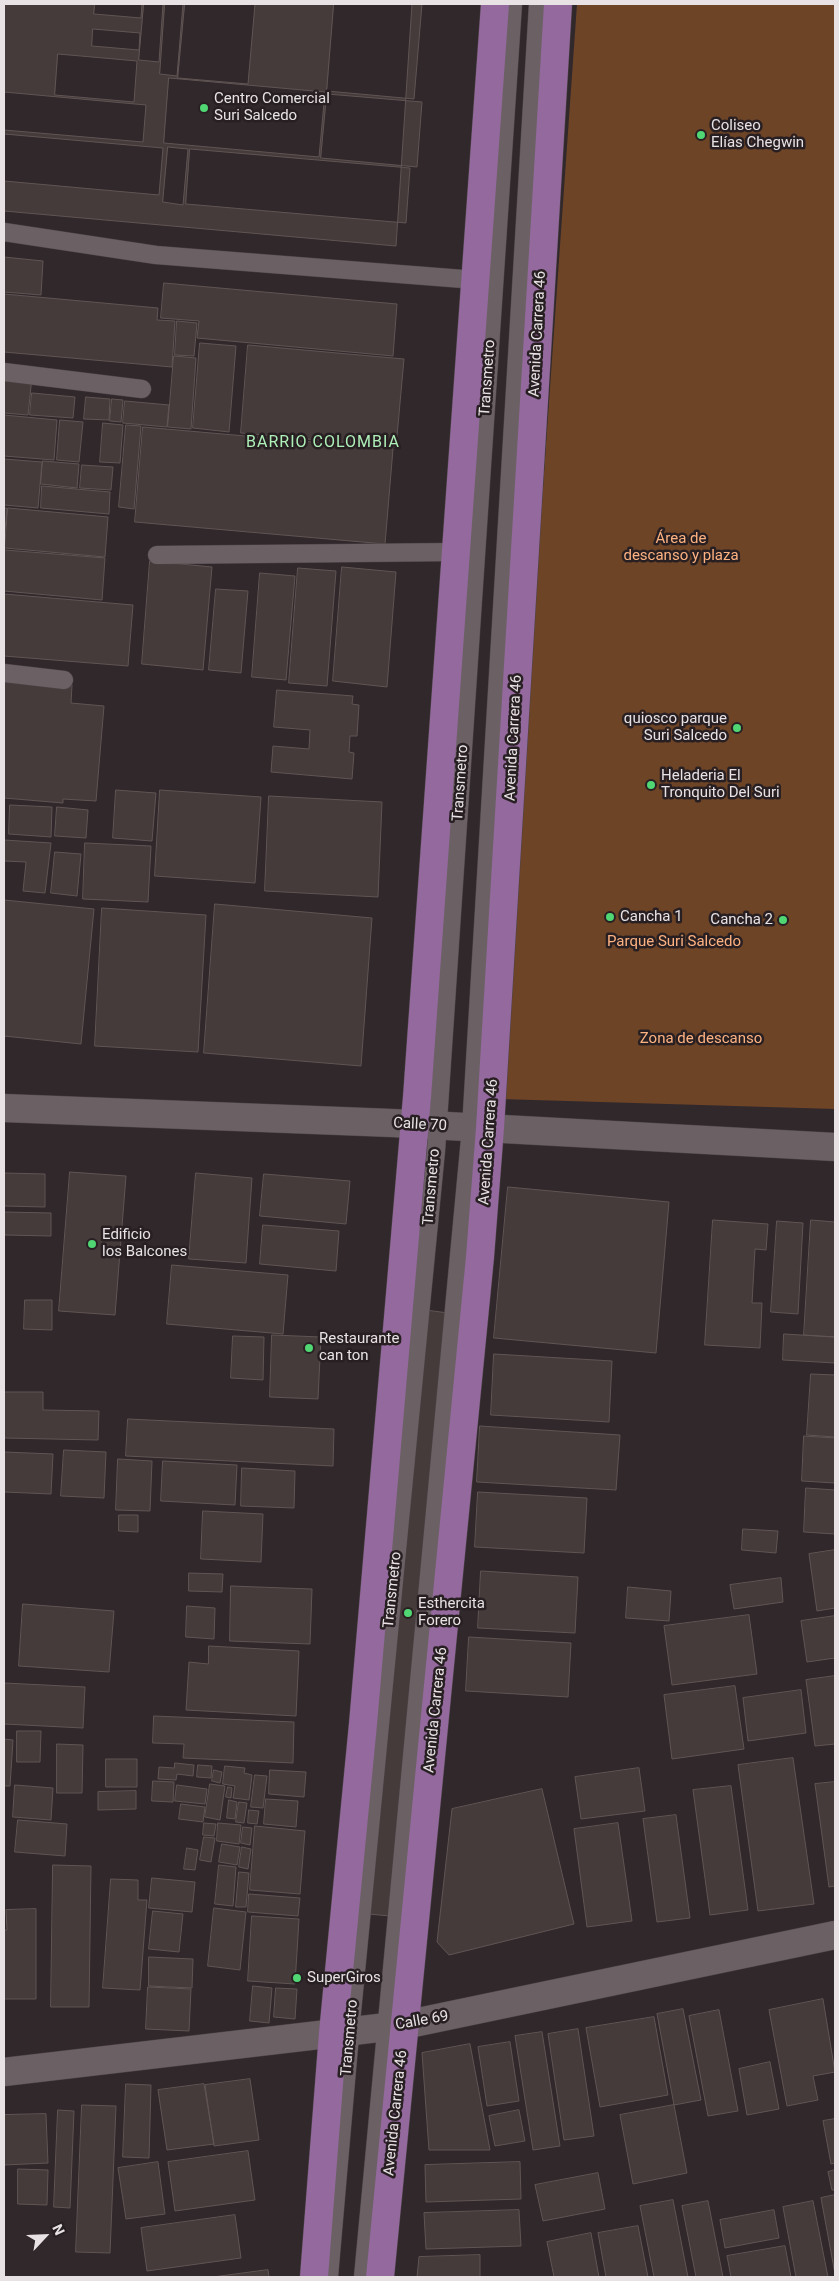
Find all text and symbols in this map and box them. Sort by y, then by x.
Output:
place label: Centro Comercial Suri Salcedo [214,90,330,125]
marker: Centro Comercial Suri Salcedo [198,102,210,114]
place label: Coliseo Elías Chegwin [711,117,804,152]
marker: Coliseo Elías Chegwin [695,129,707,141]
street label: Avenida Carrera 46 [526,270,550,398]
street label: Transmetro [476,339,500,417]
district label: BARRIO COLOMBIA [244,433,402,453]
park label: Área de descanso y plaza [623,530,739,565]
street label: Avenida Carrera 46 [502,674,526,802]
place label: quiosco parque Suri Salcedo [624,710,727,745]
marker: quiosco parque Suri Salcedo [731,722,743,734]
street label: Transmetro [449,744,473,822]
place label: Heladeria El Tronquito Del Suri [661,767,780,802]
marker: Heladeria El Tronquito Del Suri [645,779,657,791]
place label: Cancha 1 [620,908,683,926]
marker: Cancha 1 [604,911,616,923]
place label: Cancha 2 [710,911,773,929]
marker: Cancha 2 [777,914,789,926]
park label: Parque Suri Salcedo [607,933,741,951]
park label: Zona de descanso [640,1030,762,1048]
street label: Avenida Carrera 46 [476,1078,502,1206]
street label: Calle 70 [393,1115,447,1135]
street label: Transmetro [420,1148,444,1226]
place label: Edificio los Balcones [102,1226,187,1261]
marker: Edificio los Balcones [86,1238,98,1250]
place label: Restaurante can ton [319,1330,399,1365]
marker: Restaurante can ton [303,1342,315,1354]
street label: Transmetro [380,1551,406,1629]
place label: Esthercita Forero [418,1595,485,1630]
marker: Esthercita Forero [402,1607,414,1619]
street label: Avenida Carrera 46 [420,1646,452,1774]
place label: SuperGiros [307,1969,381,1987]
marker: SuperGiros [291,1972,303,1984]
street label: Transmetro [338,1999,362,2077]
street label: Calle 69 [394,2007,450,2035]
street label: Avenida Carrera 46 [380,2049,412,2177]
north arrow [20,2211,70,2261]
text: N [49,2222,68,2238]

